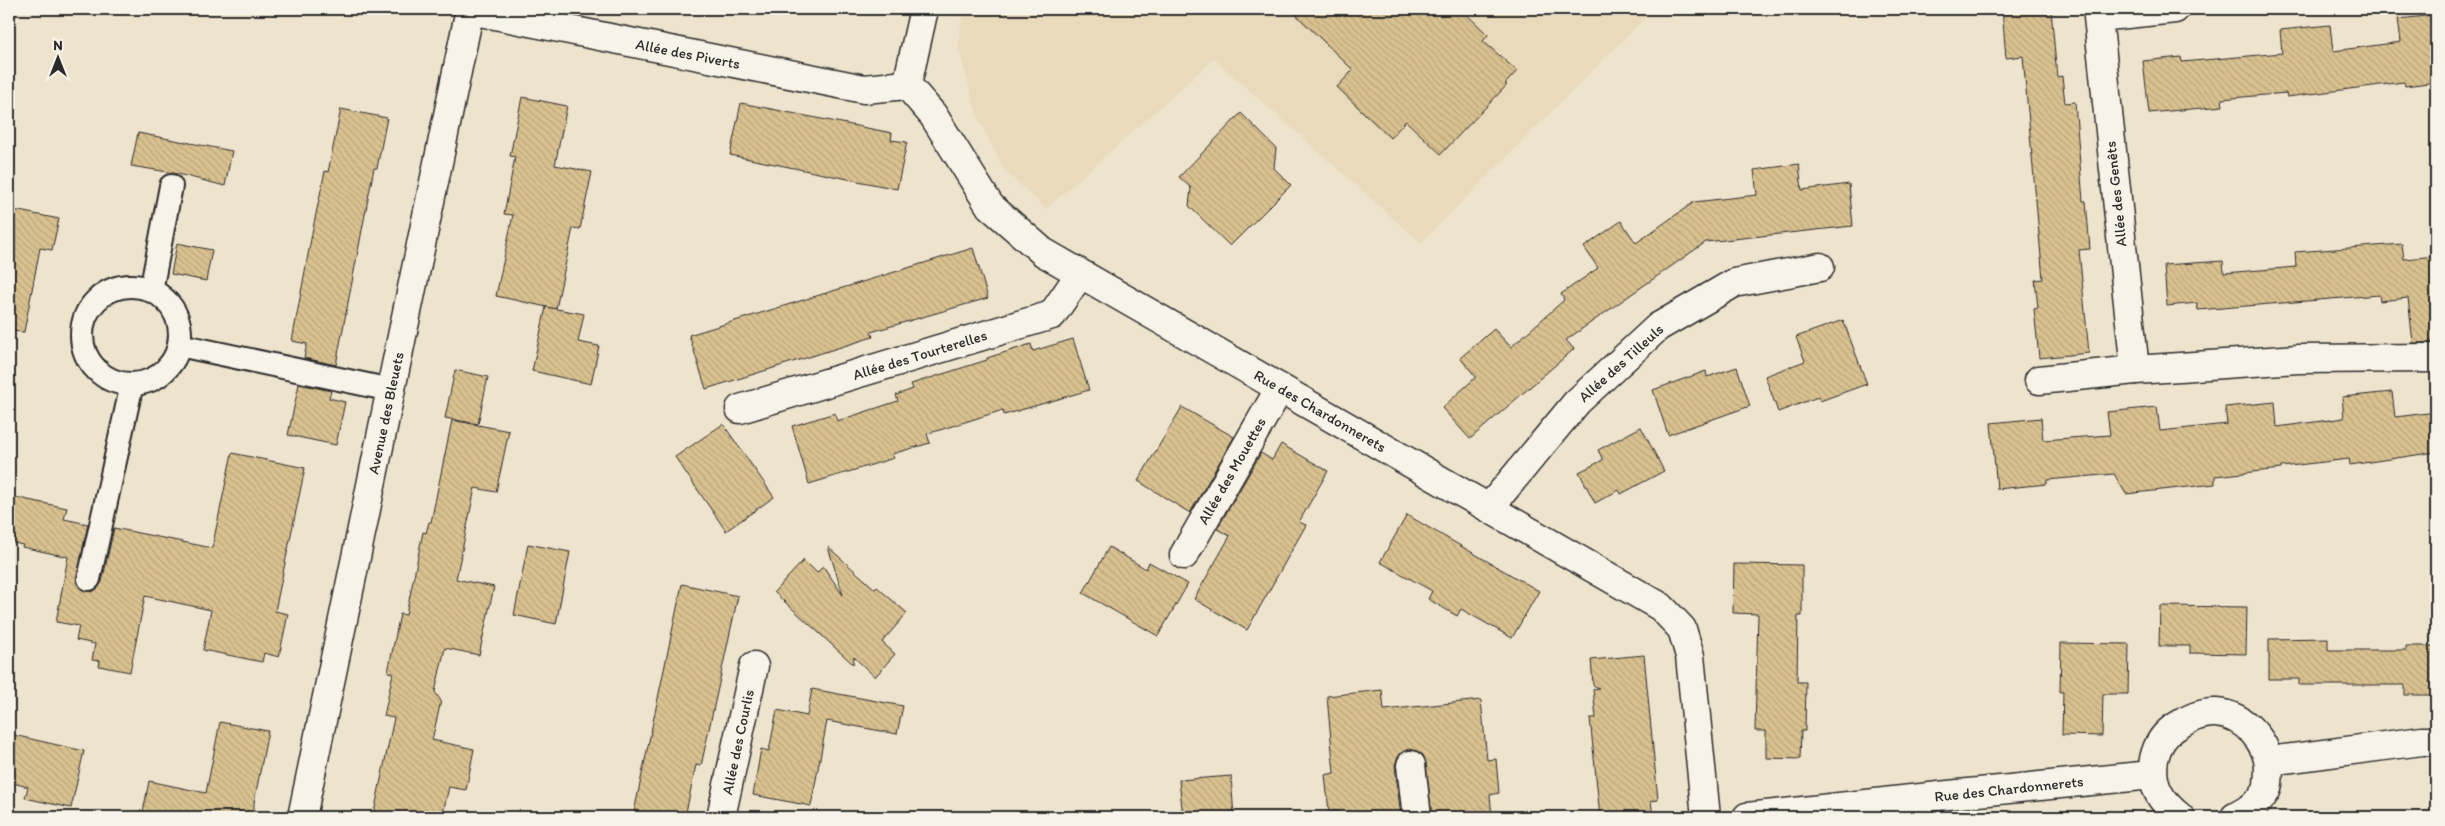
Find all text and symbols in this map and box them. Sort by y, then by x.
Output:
north arrow [32,32,82,82]
street label: Allée des Piverts [634,35,742,73]
text: N [53,37,63,54]
street label: Allée des Genêts [2101,140,2130,248]
street label: Allée des Tilleuls [1575,320,1667,406]
street label: Allée des Tourterelles [851,326,990,384]
street label: Avenue des Bleuets [364,350,408,476]
street label: Rue des Chardonnerets [1251,366,1390,456]
street label: Allée des Mouettes [1194,414,1270,528]
street label: Allée des Courlis [718,687,758,796]
street label: Rue des Chardonnerets [1934,772,2085,806]

